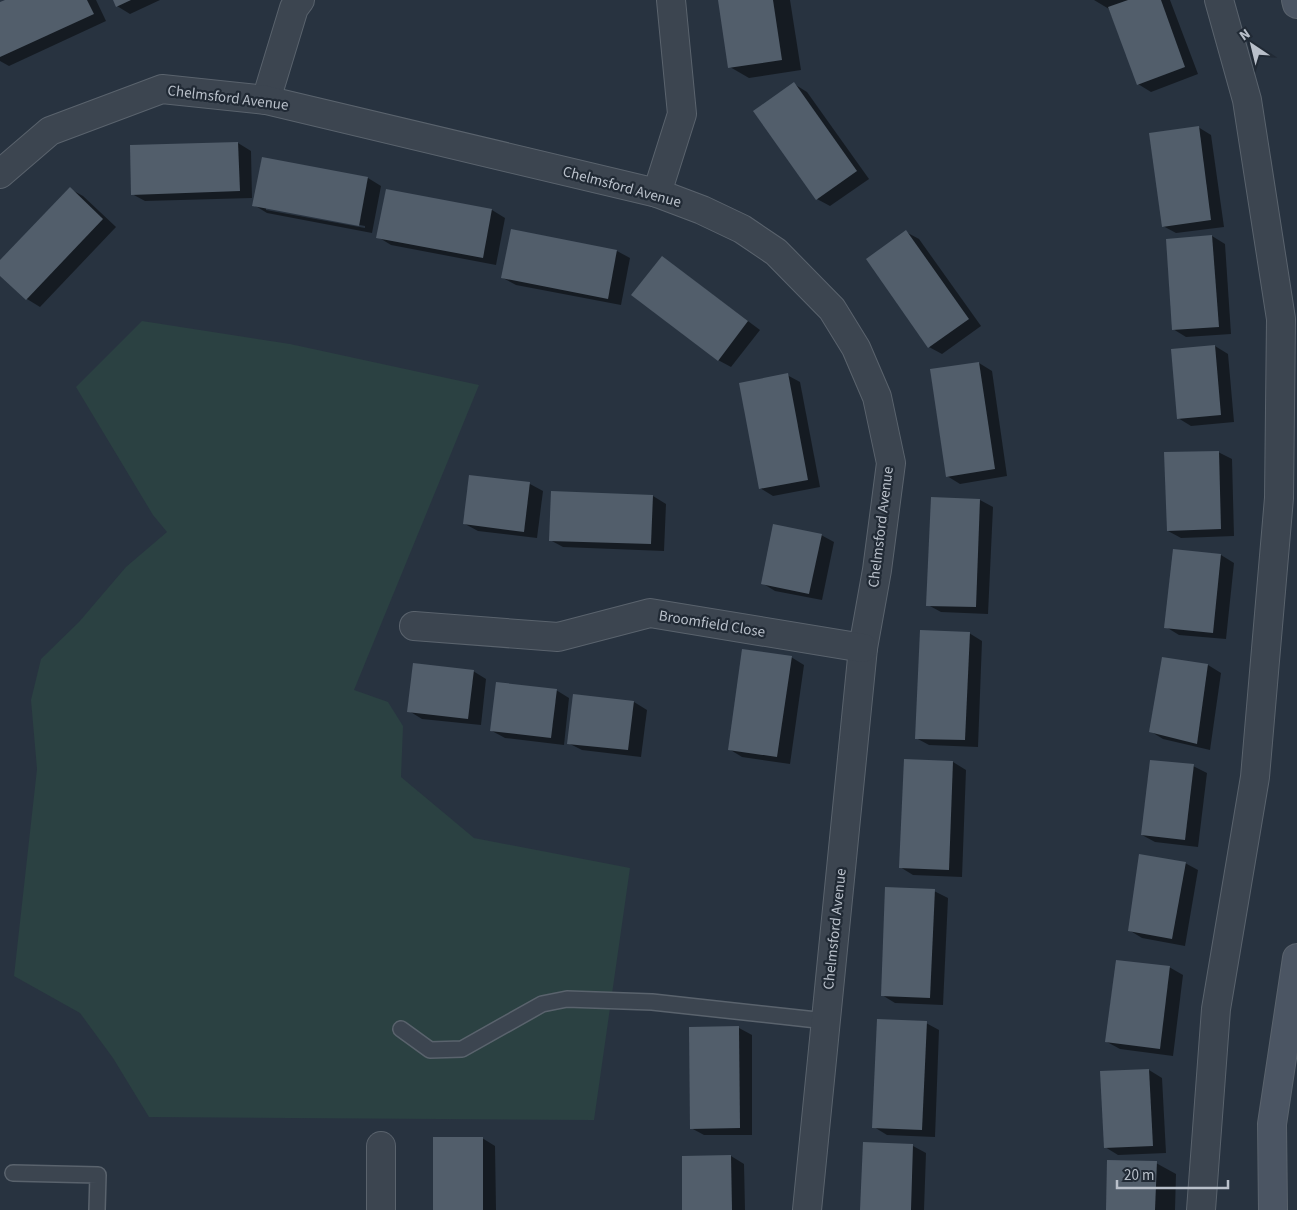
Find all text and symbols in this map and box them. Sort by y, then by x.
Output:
north arrow [1227,20,1277,70]
text: N [1236,24,1255,46]
street label: Chelmsford Avenue [166,80,290,116]
street label: Chelmsford Avenue [561,161,683,213]
street label: Chelmsford Avenue [863,465,899,589]
street label: Broomfield Close [657,605,767,643]
street label: Chelmsford Avenue [818,867,852,991]
scale bar [1117,1158,1228,1190]
text: 20 m [1124,1165,1154,1186]

